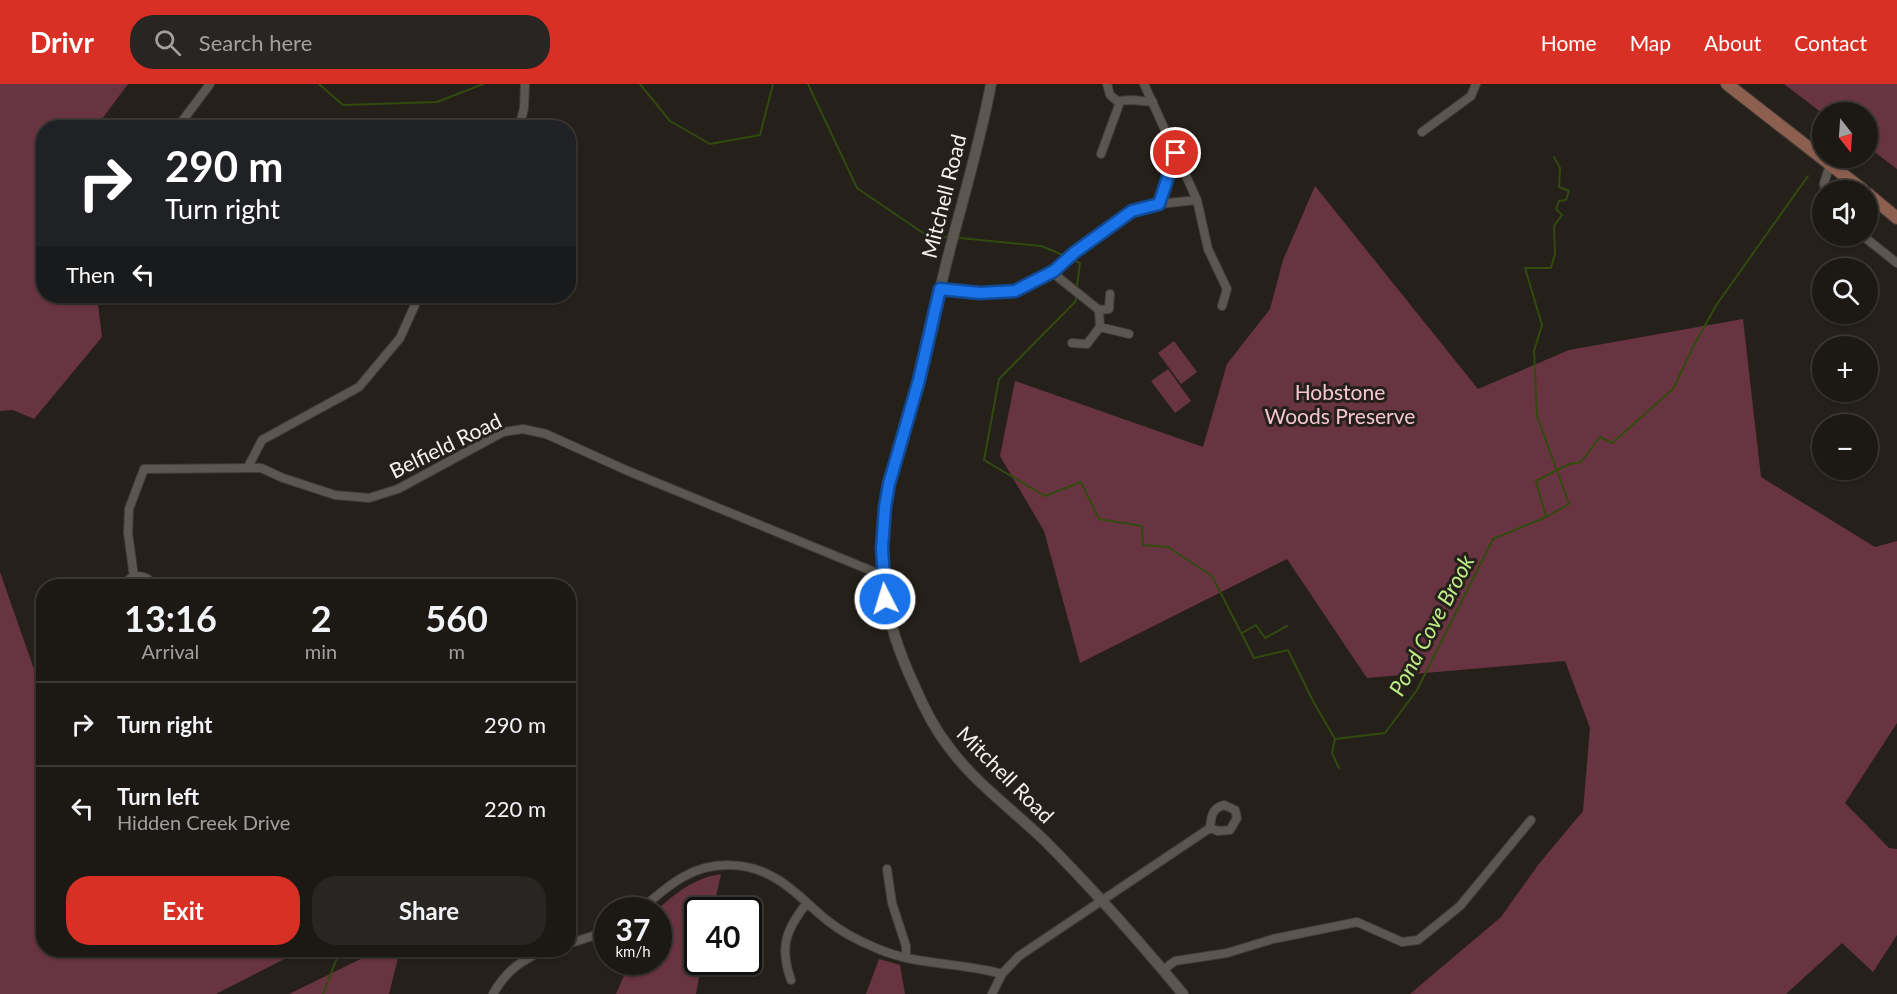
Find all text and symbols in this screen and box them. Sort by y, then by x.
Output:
search box [130,15,550,69]
text: Drivr [30,25,94,59]
icon: search [151,26,184,59]
text: Search here [199,29,312,56]
text: Home [1541,30,1597,55]
text: Map [1630,30,1671,55]
text: About [1704,30,1761,55]
text: Contact [1794,30,1867,55]
north arrow [1812,102,1878,168]
map controls [1812,102,1878,480]
pin [1150,127,1201,178]
street label: Mitchell Road [916,132,970,260]
icon: arrive [1159,136,1192,169]
text: 290 m [165,141,283,191]
icon: right [66,144,144,222]
button: sound [1812,180,1878,246]
text: Turn right [165,192,280,225]
icon: left [127,258,160,291]
button: search [1812,258,1878,324]
text: Then [66,261,115,288]
button: + [1812,336,1878,402]
park label: Hobstone Woods Preserve [1265,379,1415,428]
street label: Belfield Road [385,407,505,483]
button: − [1812,414,1878,480]
water label: Pond Cove Brook [1383,549,1480,700]
position arrow [853,567,917,631]
text: 13:16 [124,596,217,640]
text: 2 [311,596,332,640]
text: 560 [425,596,488,640]
text: Arrival [142,639,199,663]
text: min [305,639,337,663]
text: m [448,639,465,663]
icon: right [66,708,99,741]
text: Turn right [117,711,212,738]
text: 290 m [484,711,546,738]
street label: Mitchell Road [952,720,1060,828]
text: Turn left [117,783,199,810]
icon: left [66,792,99,825]
text: 220 m [484,795,546,822]
text: Hidden Creek Drive [117,810,290,834]
button: Exit [66,876,300,945]
button: Share [312,876,546,945]
speed limit sign: 40 [684,897,762,975]
text: 37 [616,911,650,947]
text: km/h [615,942,651,960]

